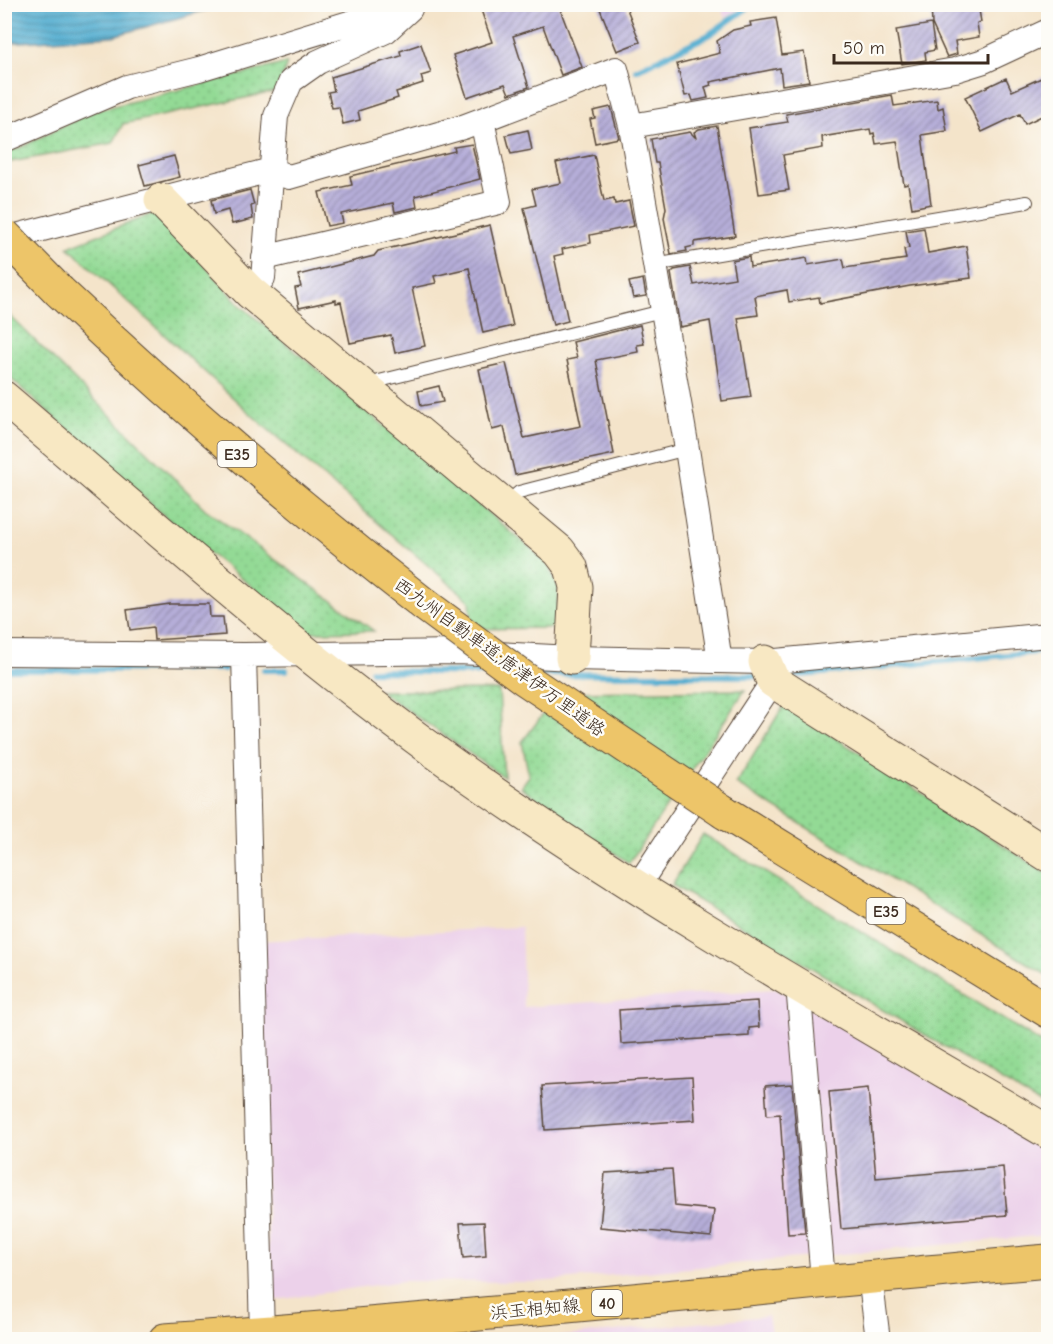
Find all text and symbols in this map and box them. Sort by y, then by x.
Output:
scale bar [834,27,988,65]
text: 50 m [843,38,885,59]
road number: E35 [218,441,256,467]
street label: 西九州自動車道;唐津伊万里道路 [390,574,609,741]
road number: E35 [866,898,906,924]
road number: 40 [592,1290,622,1316]
street label: 浜玉相知線 [489,1295,581,1324]

